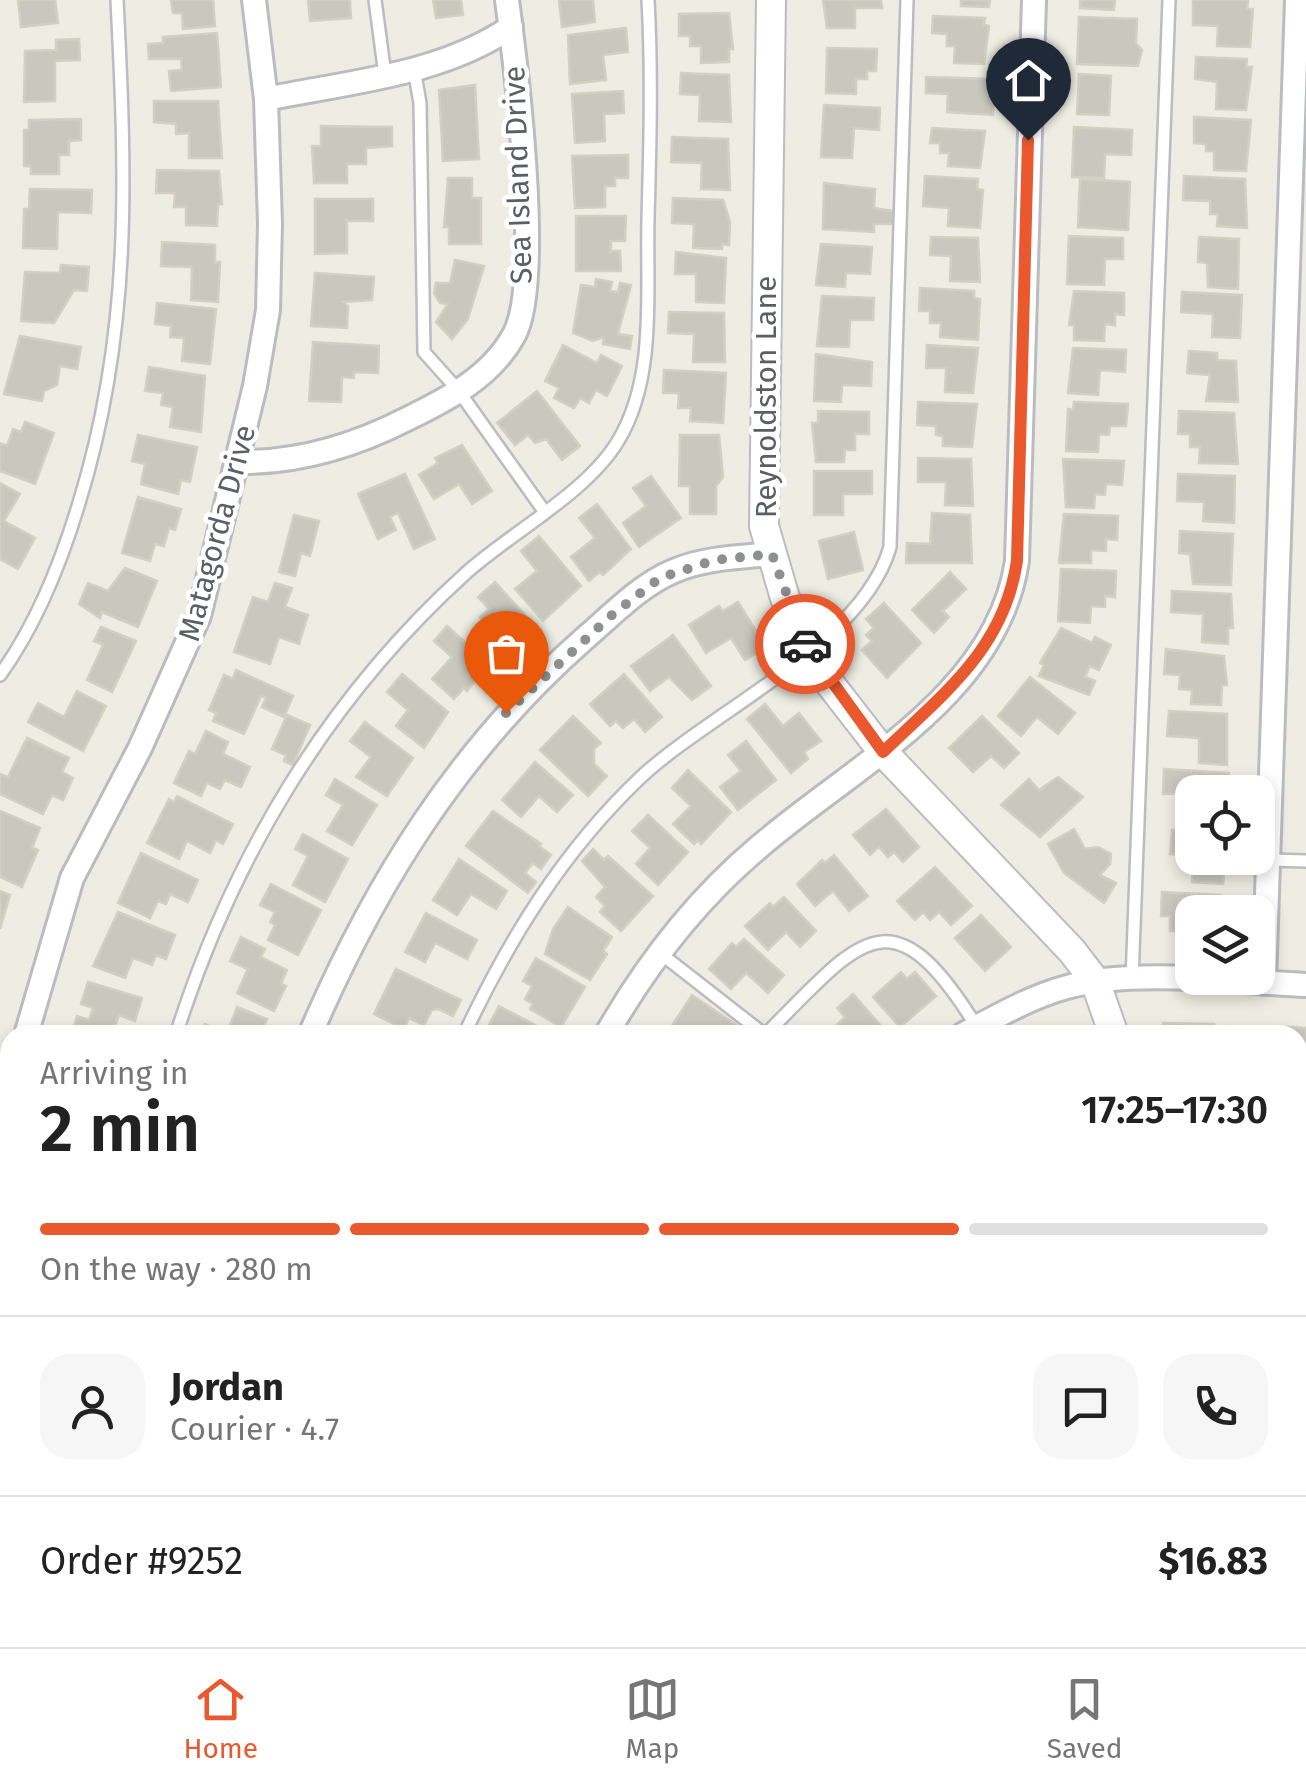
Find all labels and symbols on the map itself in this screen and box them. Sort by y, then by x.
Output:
pin [986,38,1071,141]
street label: Sea Island Drive [496,65,540,285]
street label: Reynoldston Lane [748,276,784,518]
street label: Matagorda Drive [171,421,263,645]
courier [755,594,855,694]
pin [464,611,549,714]

